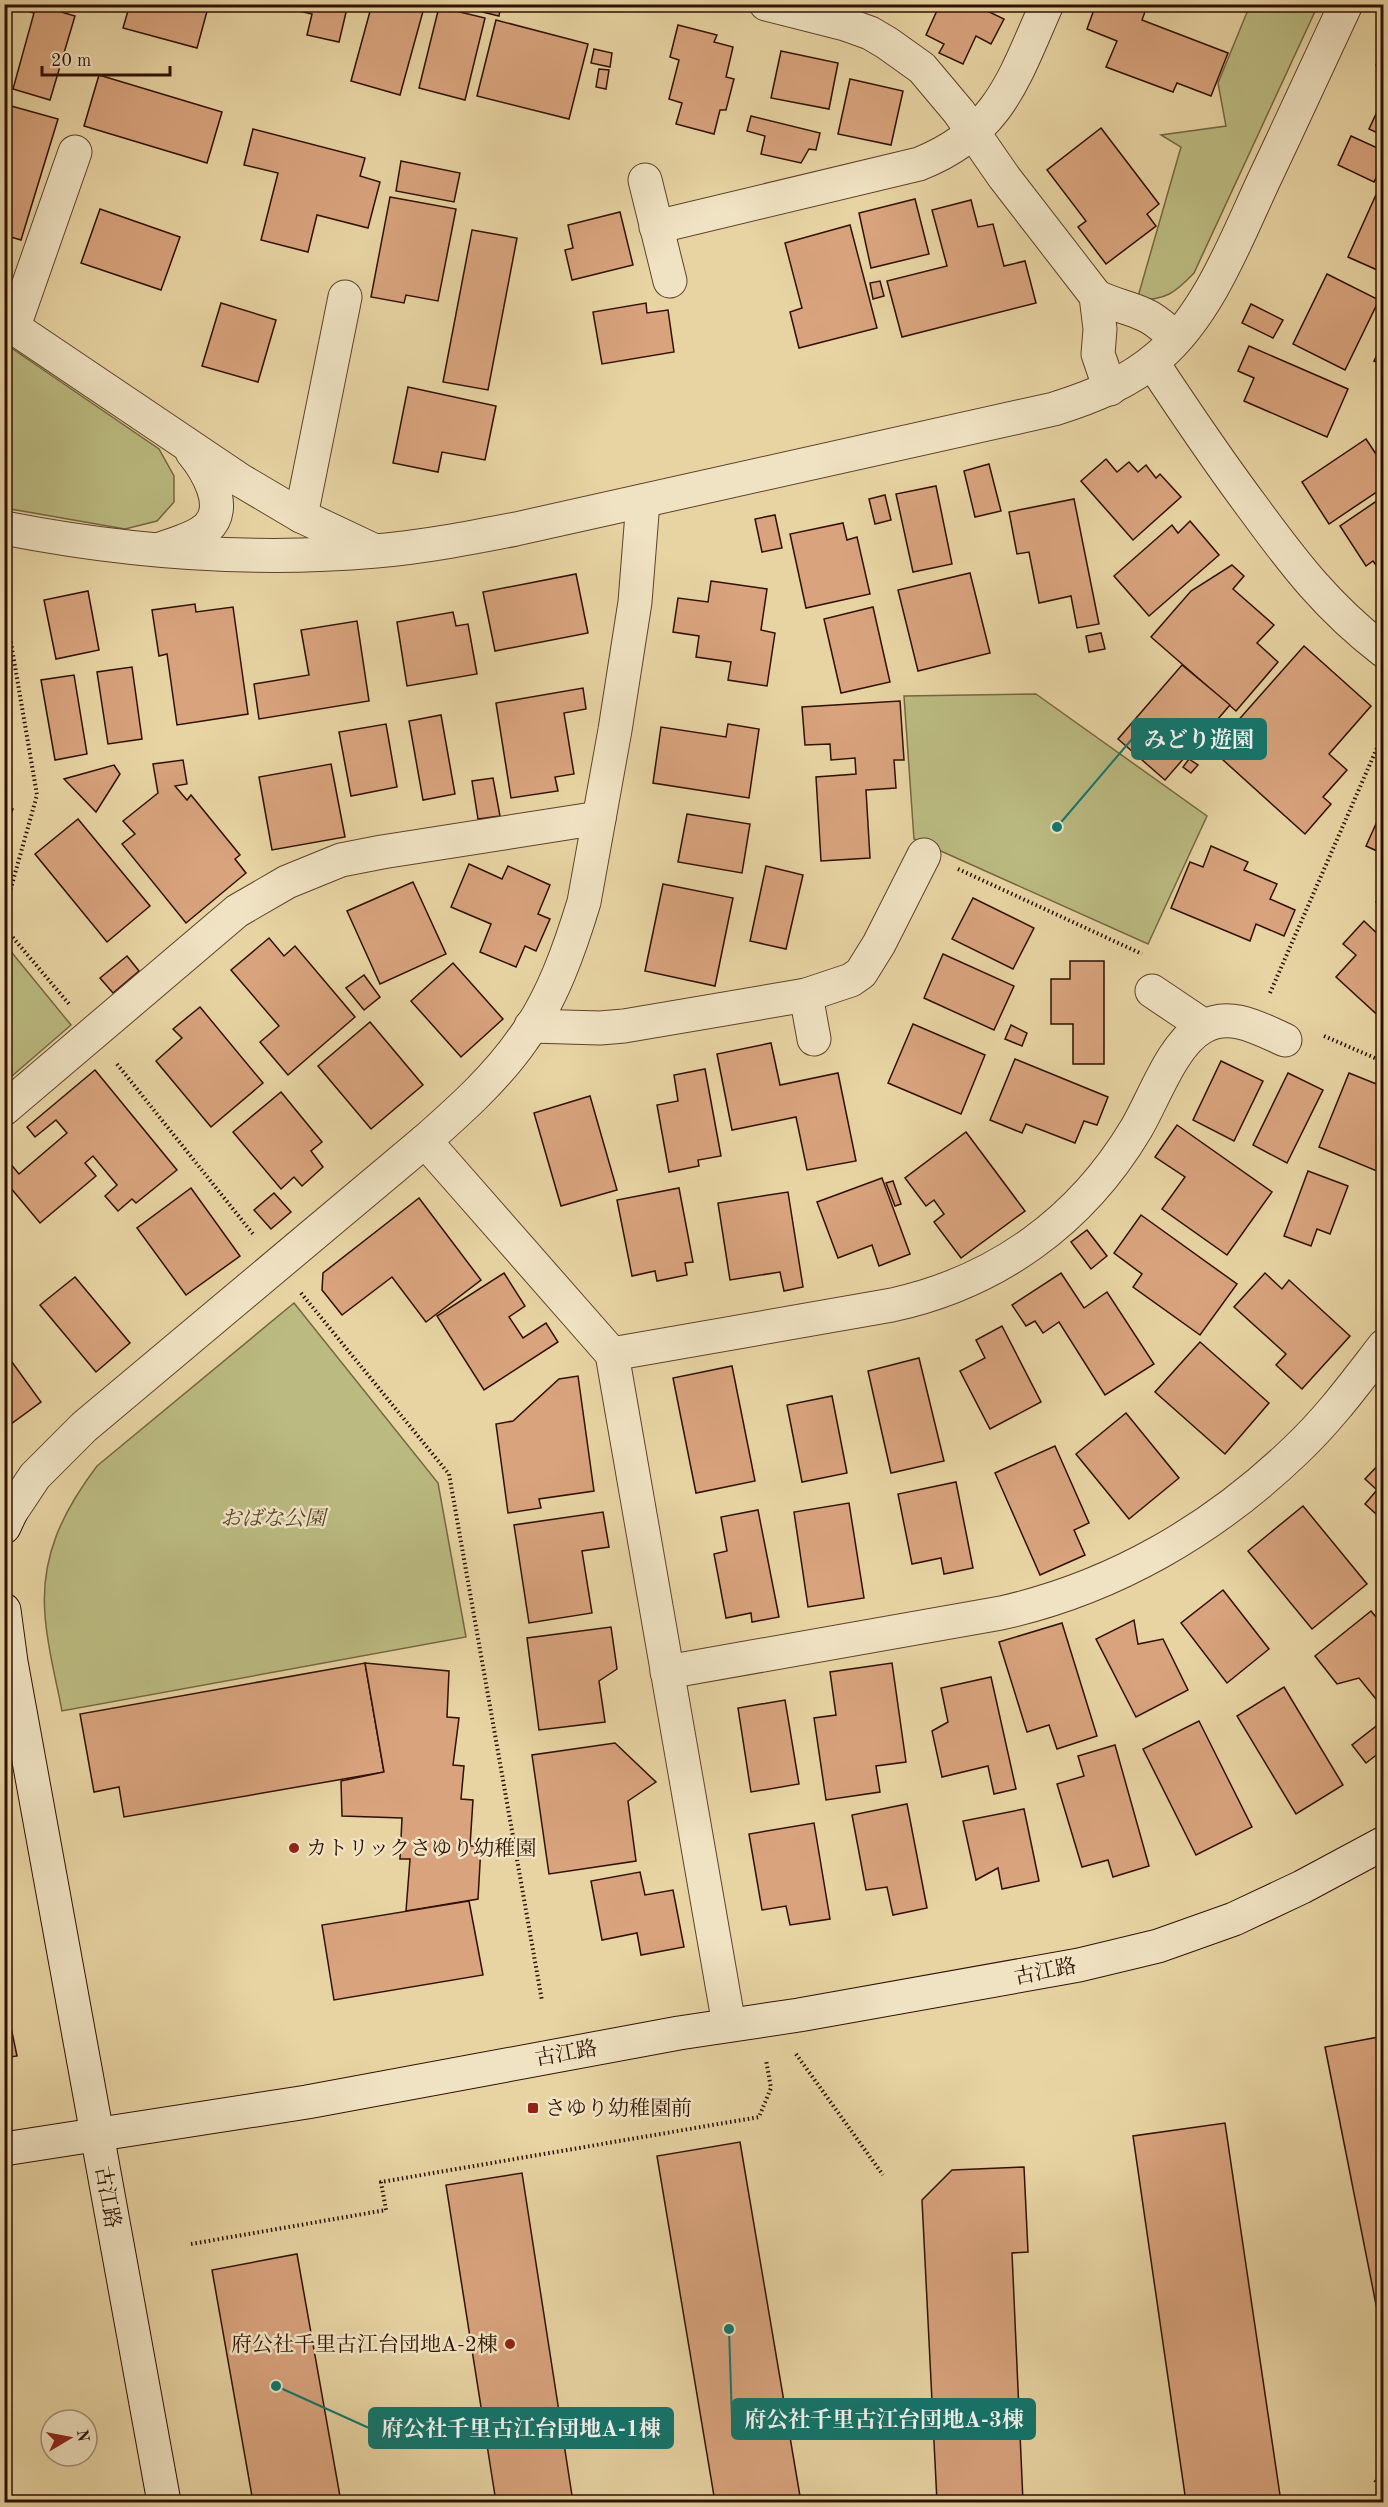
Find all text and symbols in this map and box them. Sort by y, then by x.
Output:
scale bar [42,39,170,77]
text: 20 m [51,52,91,70]
callout: みどり遊園 [1132,719,1266,759]
text: みどり遊園 [1144,728,1254,752]
park label: おばな公園 [221,1507,328,1530]
place label: カトリックさゆり幼稚園 [306,1837,536,1860]
marker: カトリックさゆり幼稚園 [287,1841,301,1855]
street label: 古江路 [1012,1954,1078,1989]
street label: 古江路 [533,2037,599,2070]
place label: さゆり幼稚園前 [545,2097,692,2120]
marker: さゆり幼稚園前 [526,2101,540,2115]
street label: 古江路 [91,2164,124,2230]
place label: 府公社千里古江台団地A-2棟 [231,2333,498,2356]
marker: 府公社千里古江台団地A-2棟 [503,2337,517,2351]
callout: 府公社千里古江台団地A-3棟 [732,2399,1035,2439]
text: 府公社千里古江台団地A-3棟 [744,2407,1024,2432]
north arrow [39,2408,99,2468]
callout: 府公社千里古江台団地A-1棟 [369,2408,673,2448]
text: 府公社千里古江台団地A-1棟 [381,2416,661,2441]
text: N [73,2428,91,2444]

